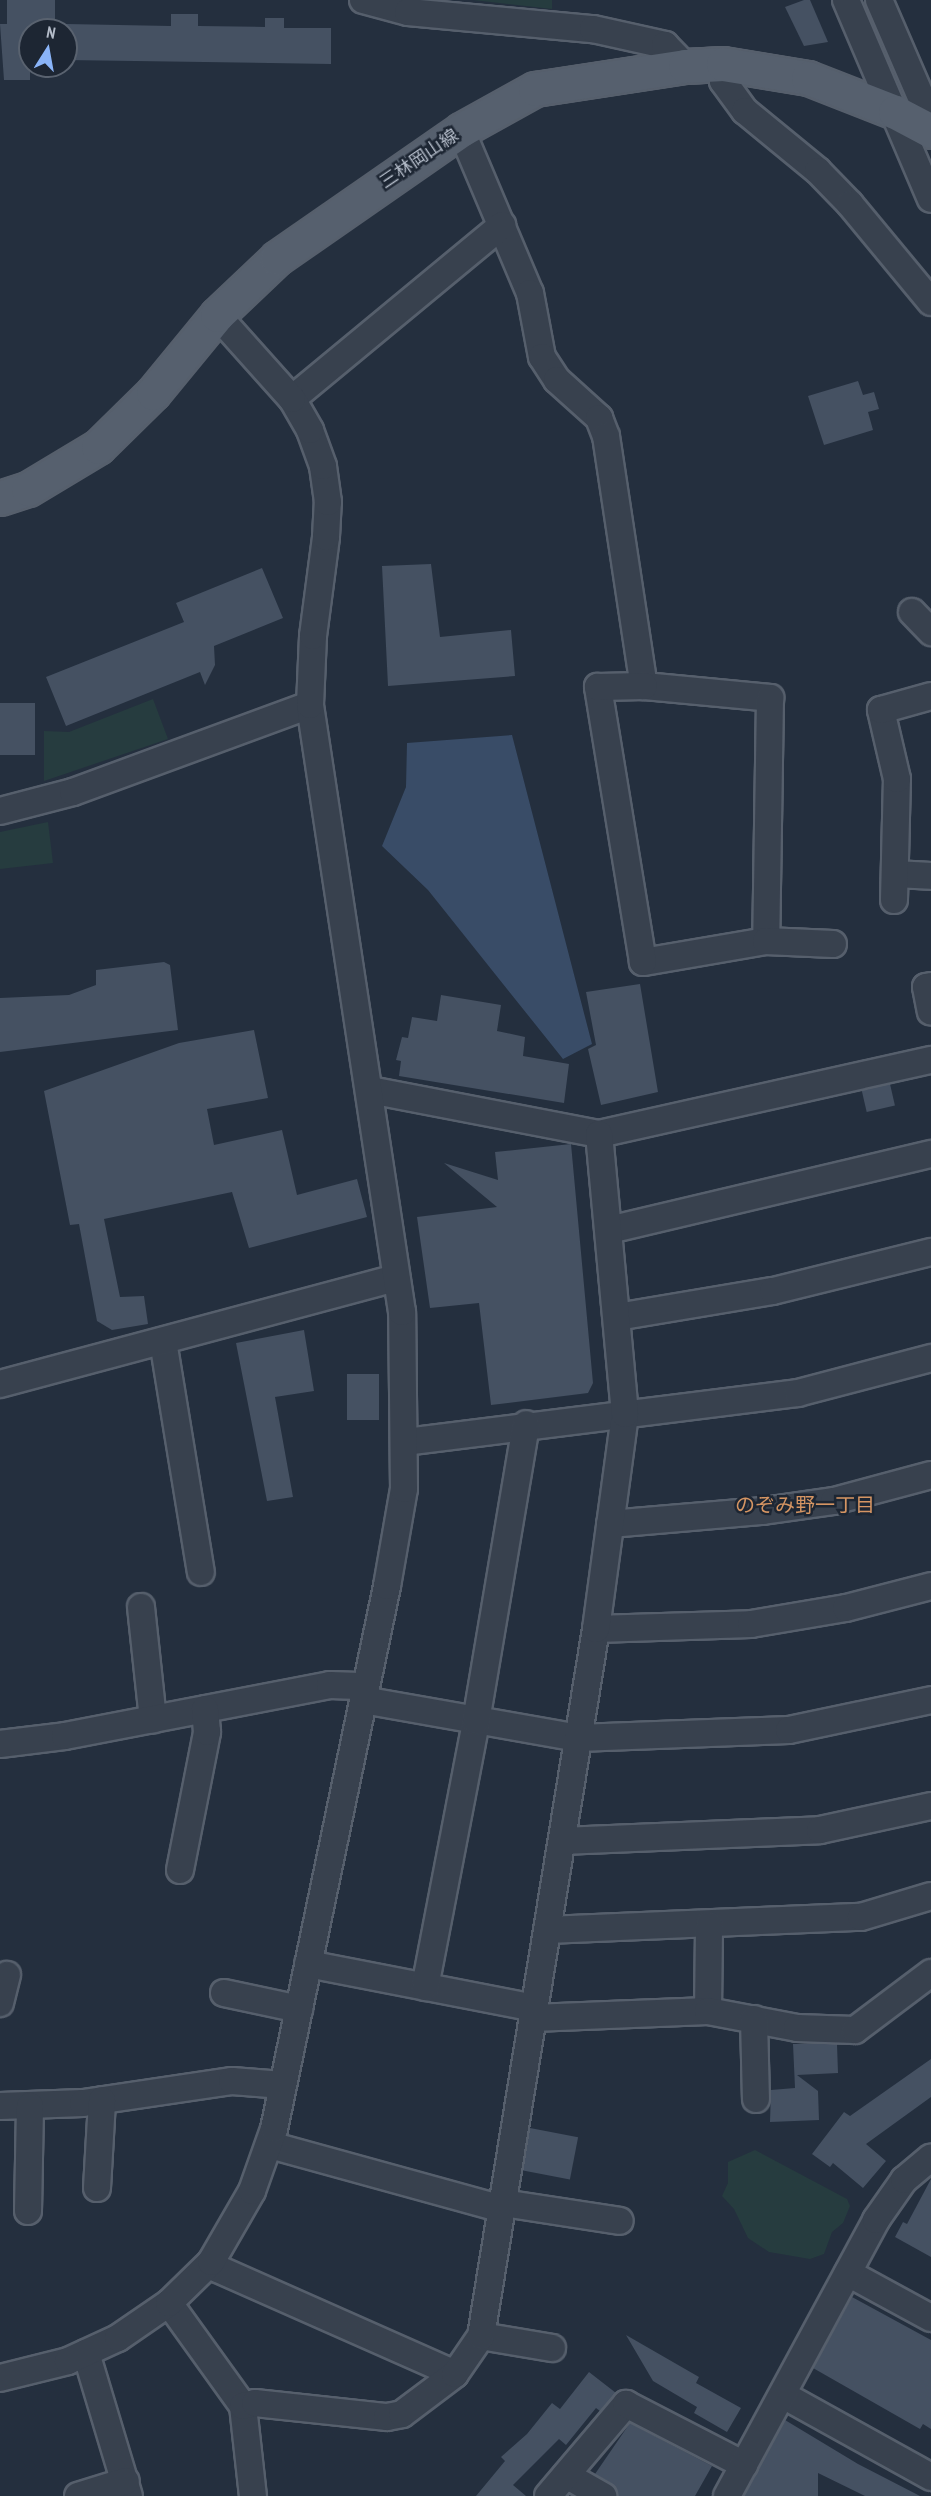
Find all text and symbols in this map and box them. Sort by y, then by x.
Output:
north arrow [18,18,78,78]
text: N [45,22,57,43]
street label: 三林岡山線 [376,125,462,193]
district label: のぞみ野一丁目 [735,1493,875,1517]

